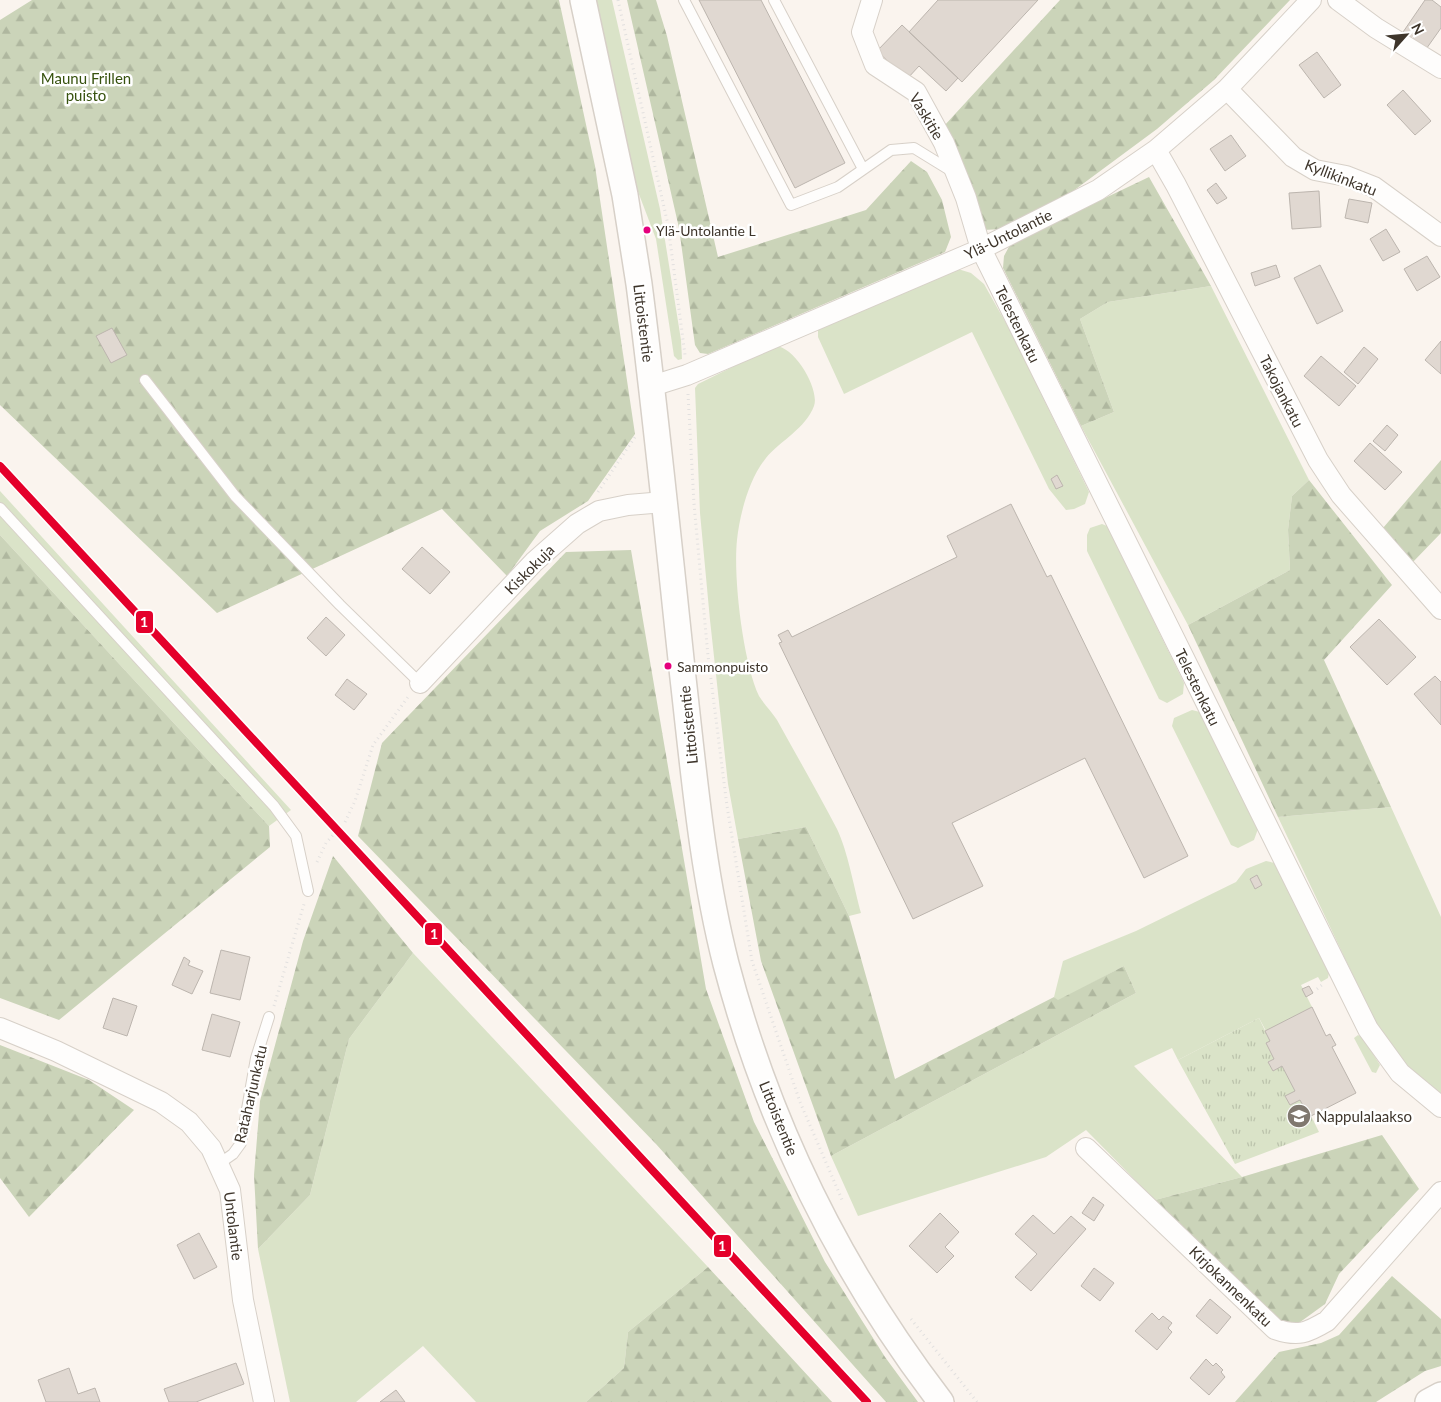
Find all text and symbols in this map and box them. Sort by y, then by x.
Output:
north arrow [1381,10,1431,60]
text: N [1408,20,1428,38]
park label: Maunu Frillen puisto [41,69,131,104]
street label: Vaskitie [906,89,948,143]
street label: Kyllikinkatu [1302,155,1380,199]
street label: Ylä-Untolantie [961,205,1055,263]
place label: Ylä-Untolantie L [656,222,756,239]
marker: Ylä-Untolantie L [642,225,652,235]
street label: Littoistentie [630,283,658,363]
street label: Telestenkatu [992,283,1044,365]
street label: Takojankatu [1256,352,1308,430]
street label: Kiskokuja [500,540,558,598]
line badge: 1 [135,610,154,634]
text: 1 [140,613,148,630]
street label: Telestenkatu [1172,646,1224,728]
place label: Sammonpuisto [677,658,768,675]
marker: Sammonpuisto [663,661,673,671]
street label: Littoistentie [675,685,701,765]
line badge: 1 [424,922,443,946]
text: 1 [430,925,438,942]
street label: Rataharjunkatu [230,1043,270,1145]
street label: Littoistentie [756,1078,802,1158]
school or university icon: Nappulalaakso [1286,1103,1312,1129]
place label: Nappulalaakso [1316,1107,1412,1125]
street label: Untolantie [221,1190,247,1262]
line badge: 1 [713,1234,732,1258]
text: 1 [718,1237,726,1254]
street label: Kirjokannenkatu [1186,1242,1276,1330]

